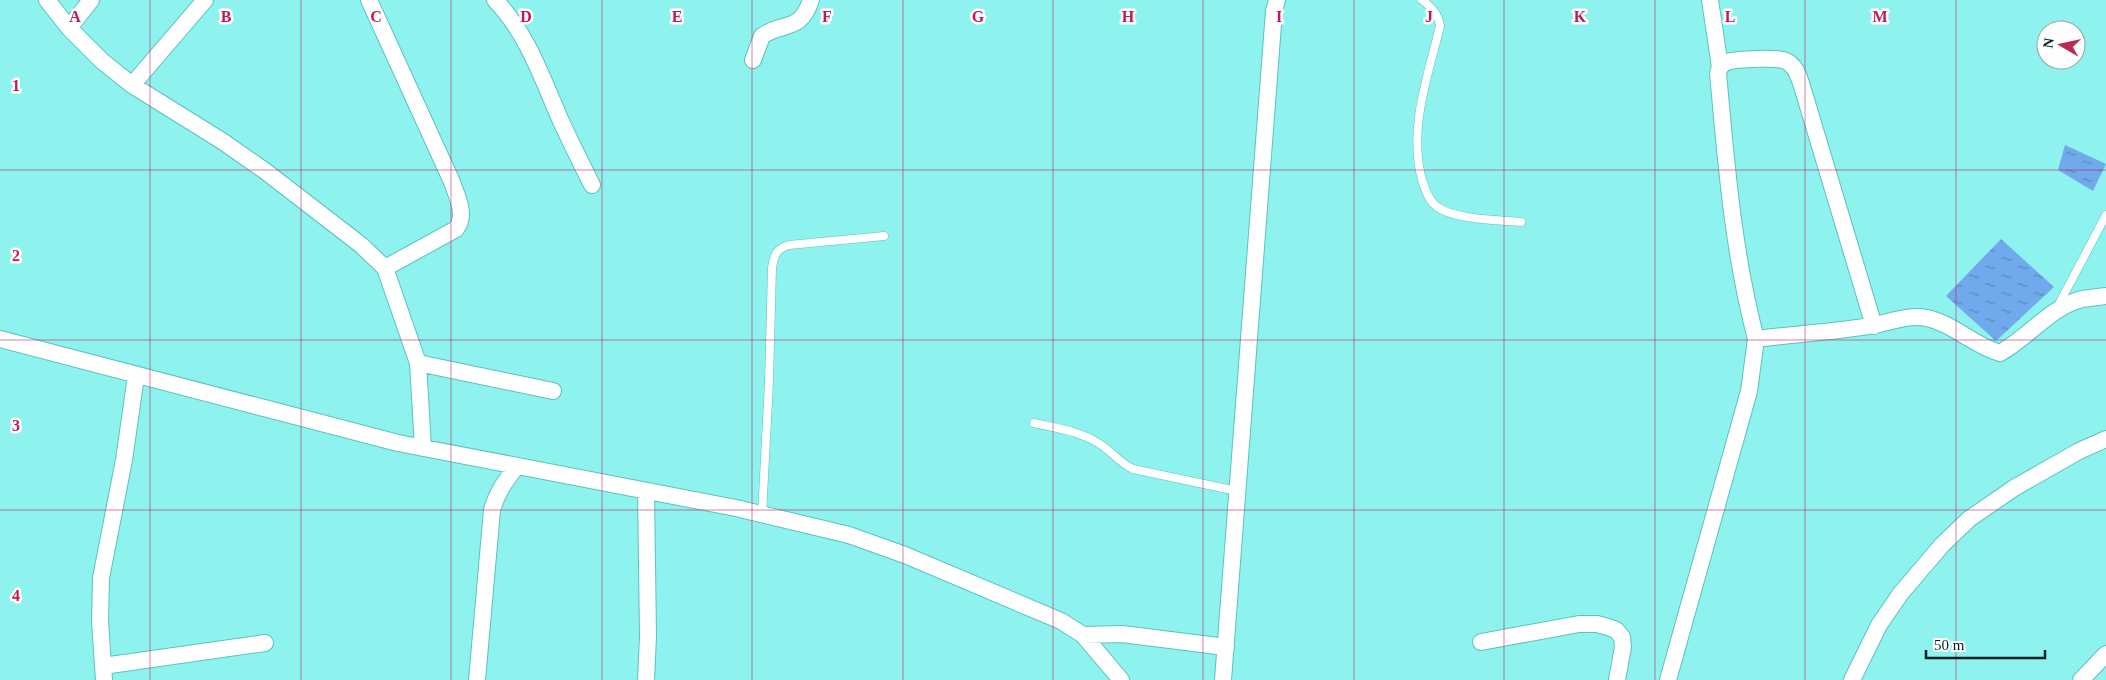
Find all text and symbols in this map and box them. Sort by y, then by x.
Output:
text: A [69,8,81,25]
text: B [221,8,232,25]
text: C [370,8,382,25]
text: D [520,8,532,25]
text: E [672,8,682,25]
text: F [822,8,832,25]
text: G [972,8,985,25]
text: H [1122,8,1135,25]
text: I [1276,8,1282,25]
text: J [1425,8,1433,25]
text: K [1574,8,1587,25]
text: L [1725,8,1735,25]
text: M [1872,8,1888,25]
north arrow [2036,20,2086,70]
text: N [2040,37,2057,49]
text: 1 [12,77,20,94]
text: 2 [12,247,20,264]
text: 3 [12,417,20,434]
text: 4 [12,587,20,604]
scale bar [1926,628,2045,660]
text: 50 m [1934,637,1965,653]

